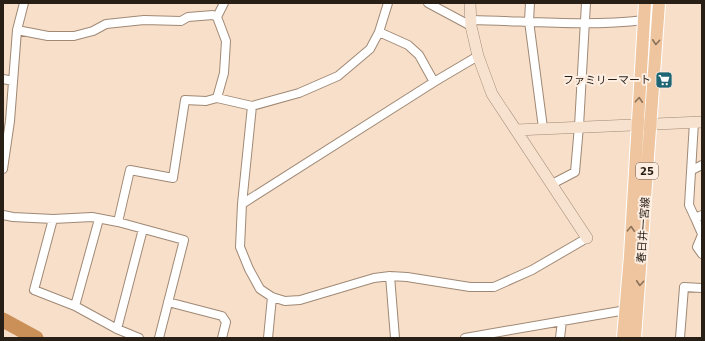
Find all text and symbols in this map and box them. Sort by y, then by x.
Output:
one-way arrow [651,39,660,45]
supermarket icon: ファミリーマート [654,70,674,90]
place label: ファミリーマート [563,74,651,87]
one-way arrow [634,97,643,103]
road number: 25 [636,163,658,179]
street label: 春日井一宮線 [635,197,652,263]
one-way arrow [627,226,636,232]
one-way arrow [635,280,644,286]

